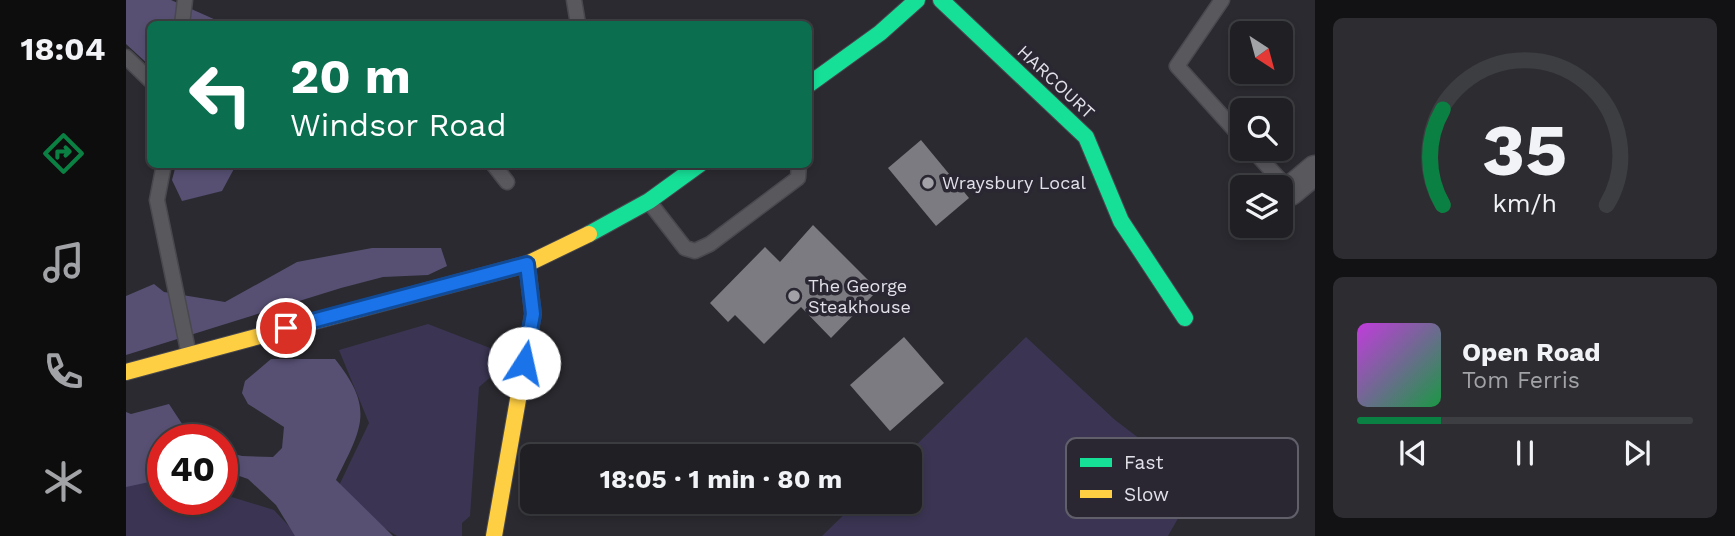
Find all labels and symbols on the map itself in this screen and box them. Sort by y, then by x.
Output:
north arrow [1230,21,1293,84]
street label: HARCOURT [1013,41,1099,123]
place label: Wraysbury Local [942,172,1086,193]
marker: Wraysbury Local [920,175,936,191]
place label: The George Steakhouse [808,275,911,317]
marker: The George Steakhouse [786,288,802,304]
pin [256,298,316,358]
position arrow [487,326,561,400]
speed limit sign: 40 [147,424,238,515]
legend [1066,438,1298,518]
text: Fast [1124,451,1163,474]
text: Slow [1124,483,1169,506]

